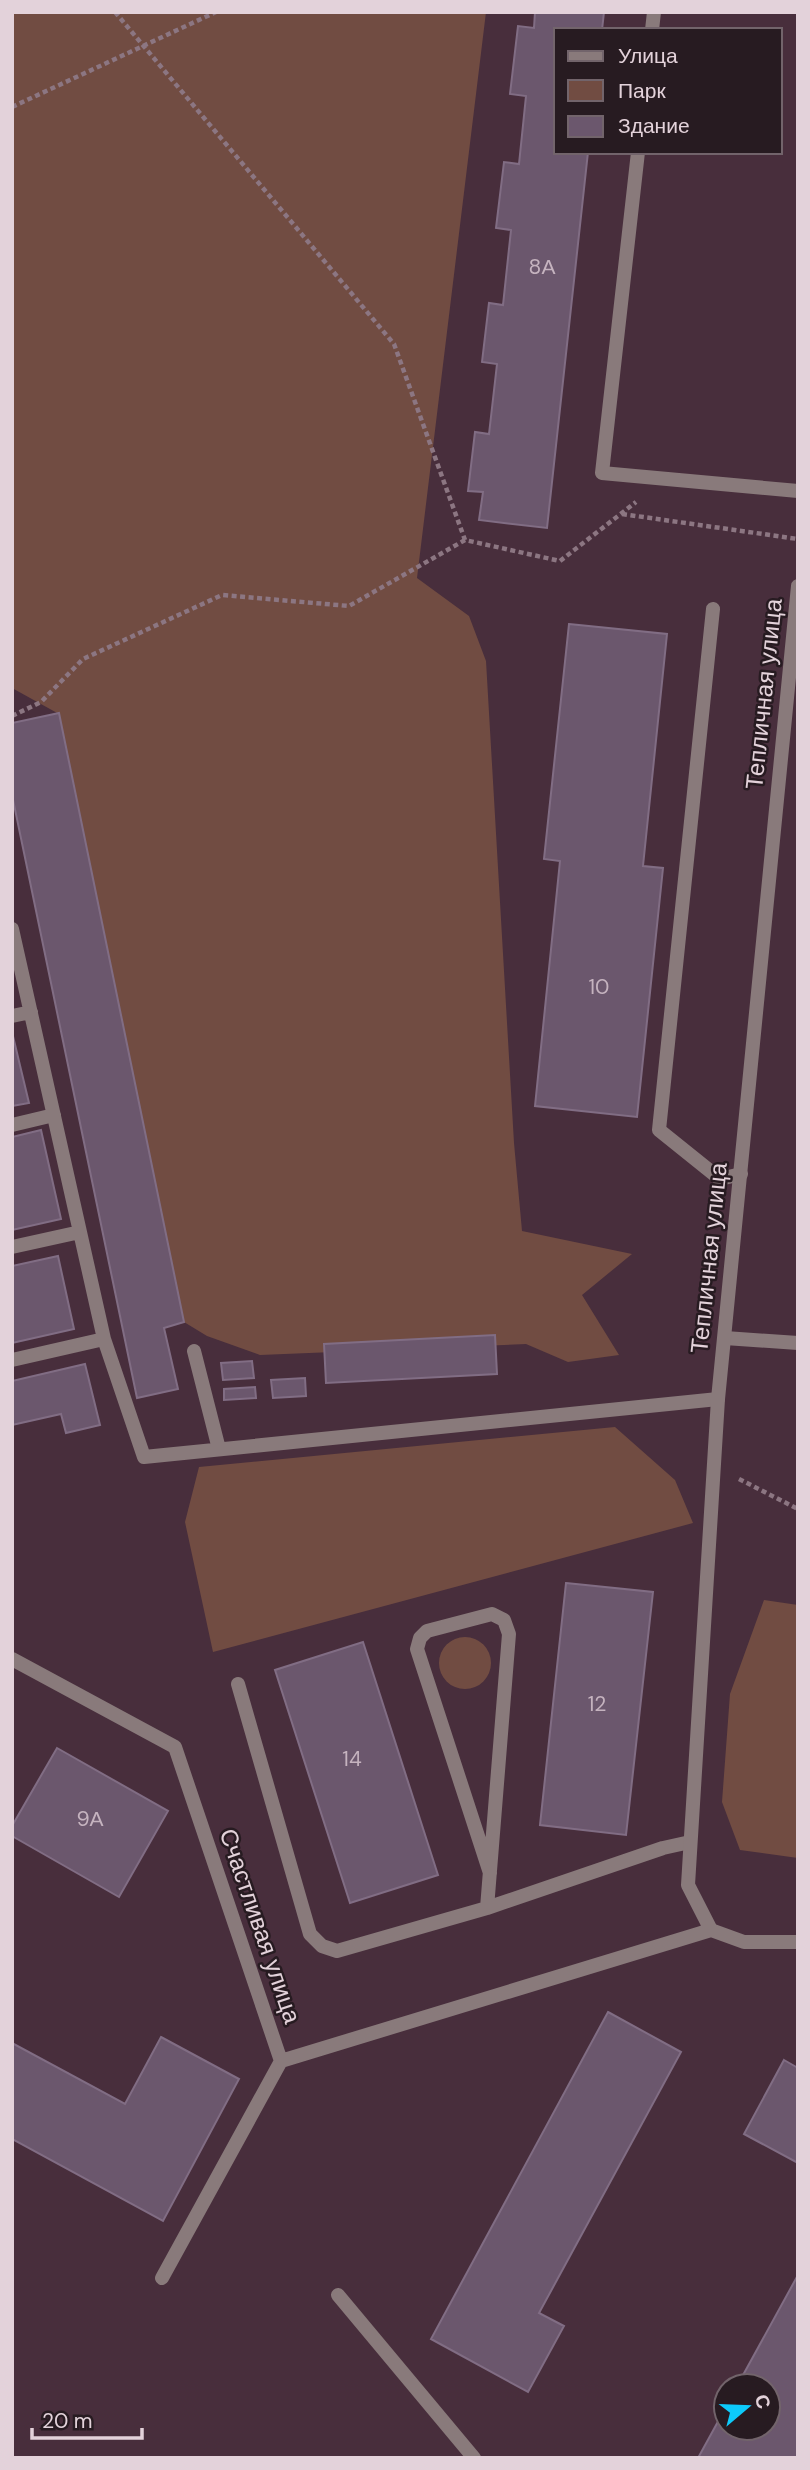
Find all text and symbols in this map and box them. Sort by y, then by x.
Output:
legend [554,28,782,154]
text: Улица [618,42,678,70]
text: Парк [618,77,666,105]
text: Здание [618,112,690,140]
house number: 8А [529,253,555,281]
street label: Тепличная улица [738,596,789,791]
house number: 10 [589,973,609,1001]
street label: Тепличная улица [683,1160,734,1355]
house number: 12 [588,1690,606,1718]
house number: 14 [342,1745,362,1773]
house number: 9А [76,1805,104,1833]
street label: Счастливая улица [213,1824,309,2028]
north arrow [712,2372,782,2442]
text: С [749,2391,777,2412]
scale bar [32,2396,142,2440]
text: 20 m [42,2407,93,2435]

